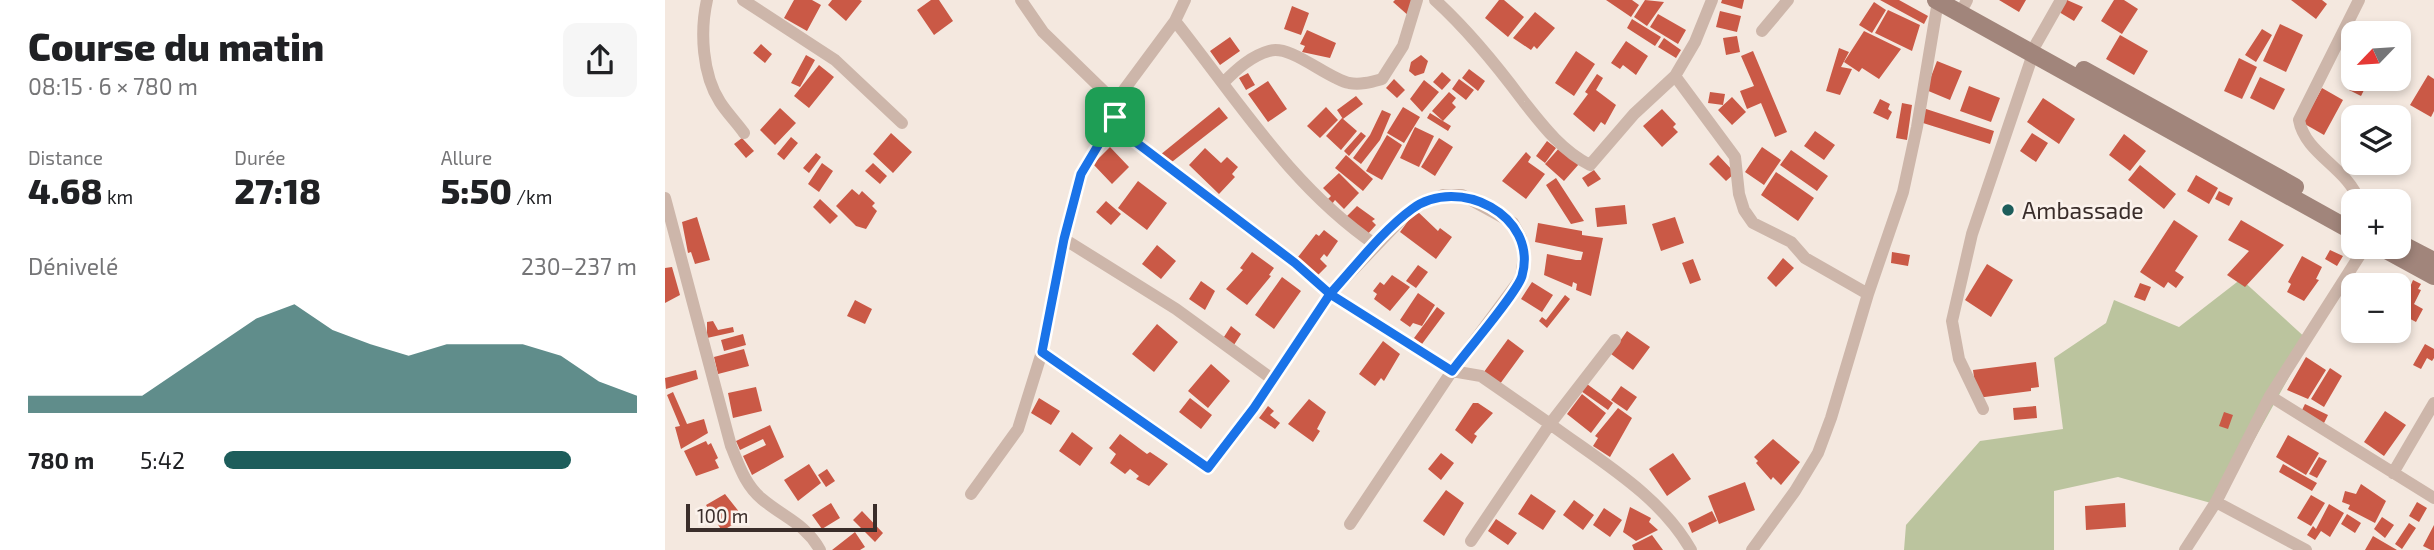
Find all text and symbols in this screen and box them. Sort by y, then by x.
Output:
north arrow [2341,21,2411,91]
map controls [2341,21,2411,343]
text: Course du matin [28,23,324,69]
button: share [563,23,637,97]
text: 08:15 · 6 × 780 m [28,72,198,100]
pin [1085,87,1145,147]
icon: arrive [1096,98,1134,136]
button: layers [2341,105,2411,175]
text: Distance [28,146,103,169]
text: Durée [234,146,286,169]
text: Allure [441,146,492,169]
text: 4.68 [28,169,103,211]
text: 27:18 [234,169,321,211]
text: 5:50 [441,169,512,211]
text: km [103,185,133,208]
text: /km [512,185,552,208]
button: + [2341,189,2411,259]
place label: Ambassade [2022,196,2144,224]
marker: Ambassade [2000,202,2016,218]
text: Dénivelé [28,252,118,280]
text: 230–237 m [521,252,637,280]
button: − [2341,273,2411,343]
text: 780 m [28,446,94,474]
text: 5:42 [140,446,185,474]
scale bar [686,501,877,533]
text: 100 m [697,504,748,527]

